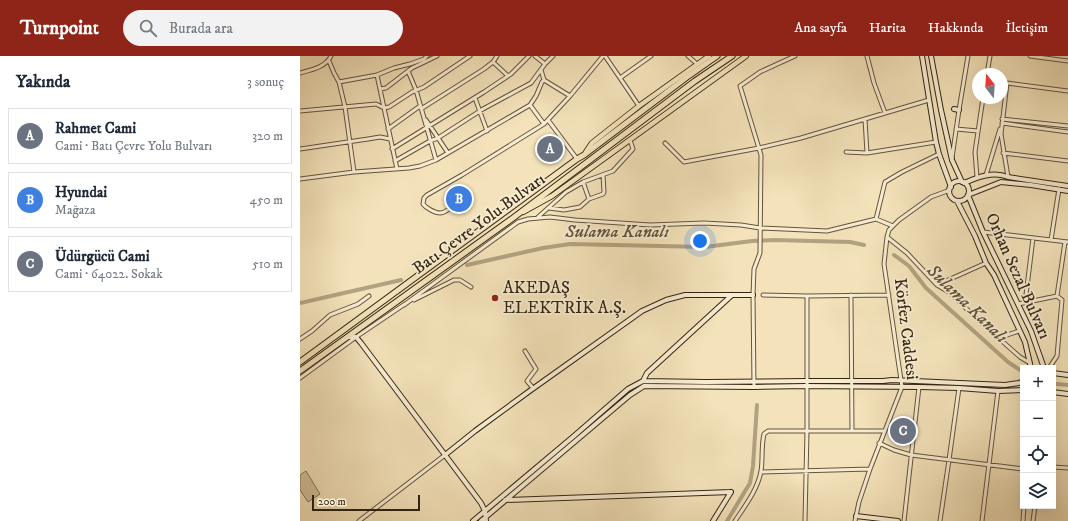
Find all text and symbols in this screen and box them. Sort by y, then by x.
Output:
search box [123,10,403,46]
text: Turnpoint [20,17,99,40]
icon: search [137,17,159,39]
text: Burada ara [169,19,233,38]
text: Ana sayfa [794,19,847,37]
text: Harita [869,19,906,37]
text: Hakkında [928,19,983,37]
text: İletişim [1005,19,1048,37]
north arrow [972,68,1008,104]
text: Yakında [16,71,70,93]
text: 3 sonuç [247,74,284,90]
text: Rahmet Cami [55,119,136,138]
text: A [26,128,34,144]
text: 320 m [252,128,283,144]
pin: A [537,134,563,164]
text: Cami · Batı Çevre Yolu Bulvarı [55,138,212,154]
street label: Batı Çevre Yolu Bulvarı [409,169,549,279]
text: Hyundai [55,183,107,202]
pin: B [446,184,472,214]
text: B [26,192,34,208]
text: 450 m [250,192,283,208]
text: Mağaza [55,202,95,218]
street label: Orhan Sezal Bulvarı [980,210,1056,342]
water label: Sulama Kanalı [564,221,669,243]
your location [690,231,710,251]
text: Üdürgücü Cami [55,247,150,266]
text: C [26,256,34,272]
text: 510 m [252,256,283,272]
water label: Sulama Kanalı [921,259,1012,348]
text: Cami · 64022. Sokak [55,266,163,282]
place label: AKEDAŞ ELEKTRİK A.Ş. [503,277,626,319]
street label: Körfez Caddesi [889,277,923,381]
marker: AKEDAŞ ELEKTRİK A.Ş. [490,293,500,303]
map controls [1020,365,1056,509]
button: + [1020,365,1056,401]
button: − [1020,401,1056,437]
pin: C [890,416,916,446]
button: locate [1020,437,1056,473]
button: layers [1020,473,1056,509]
scale bar [312,493,420,512]
text: 200 m [318,495,346,509]

